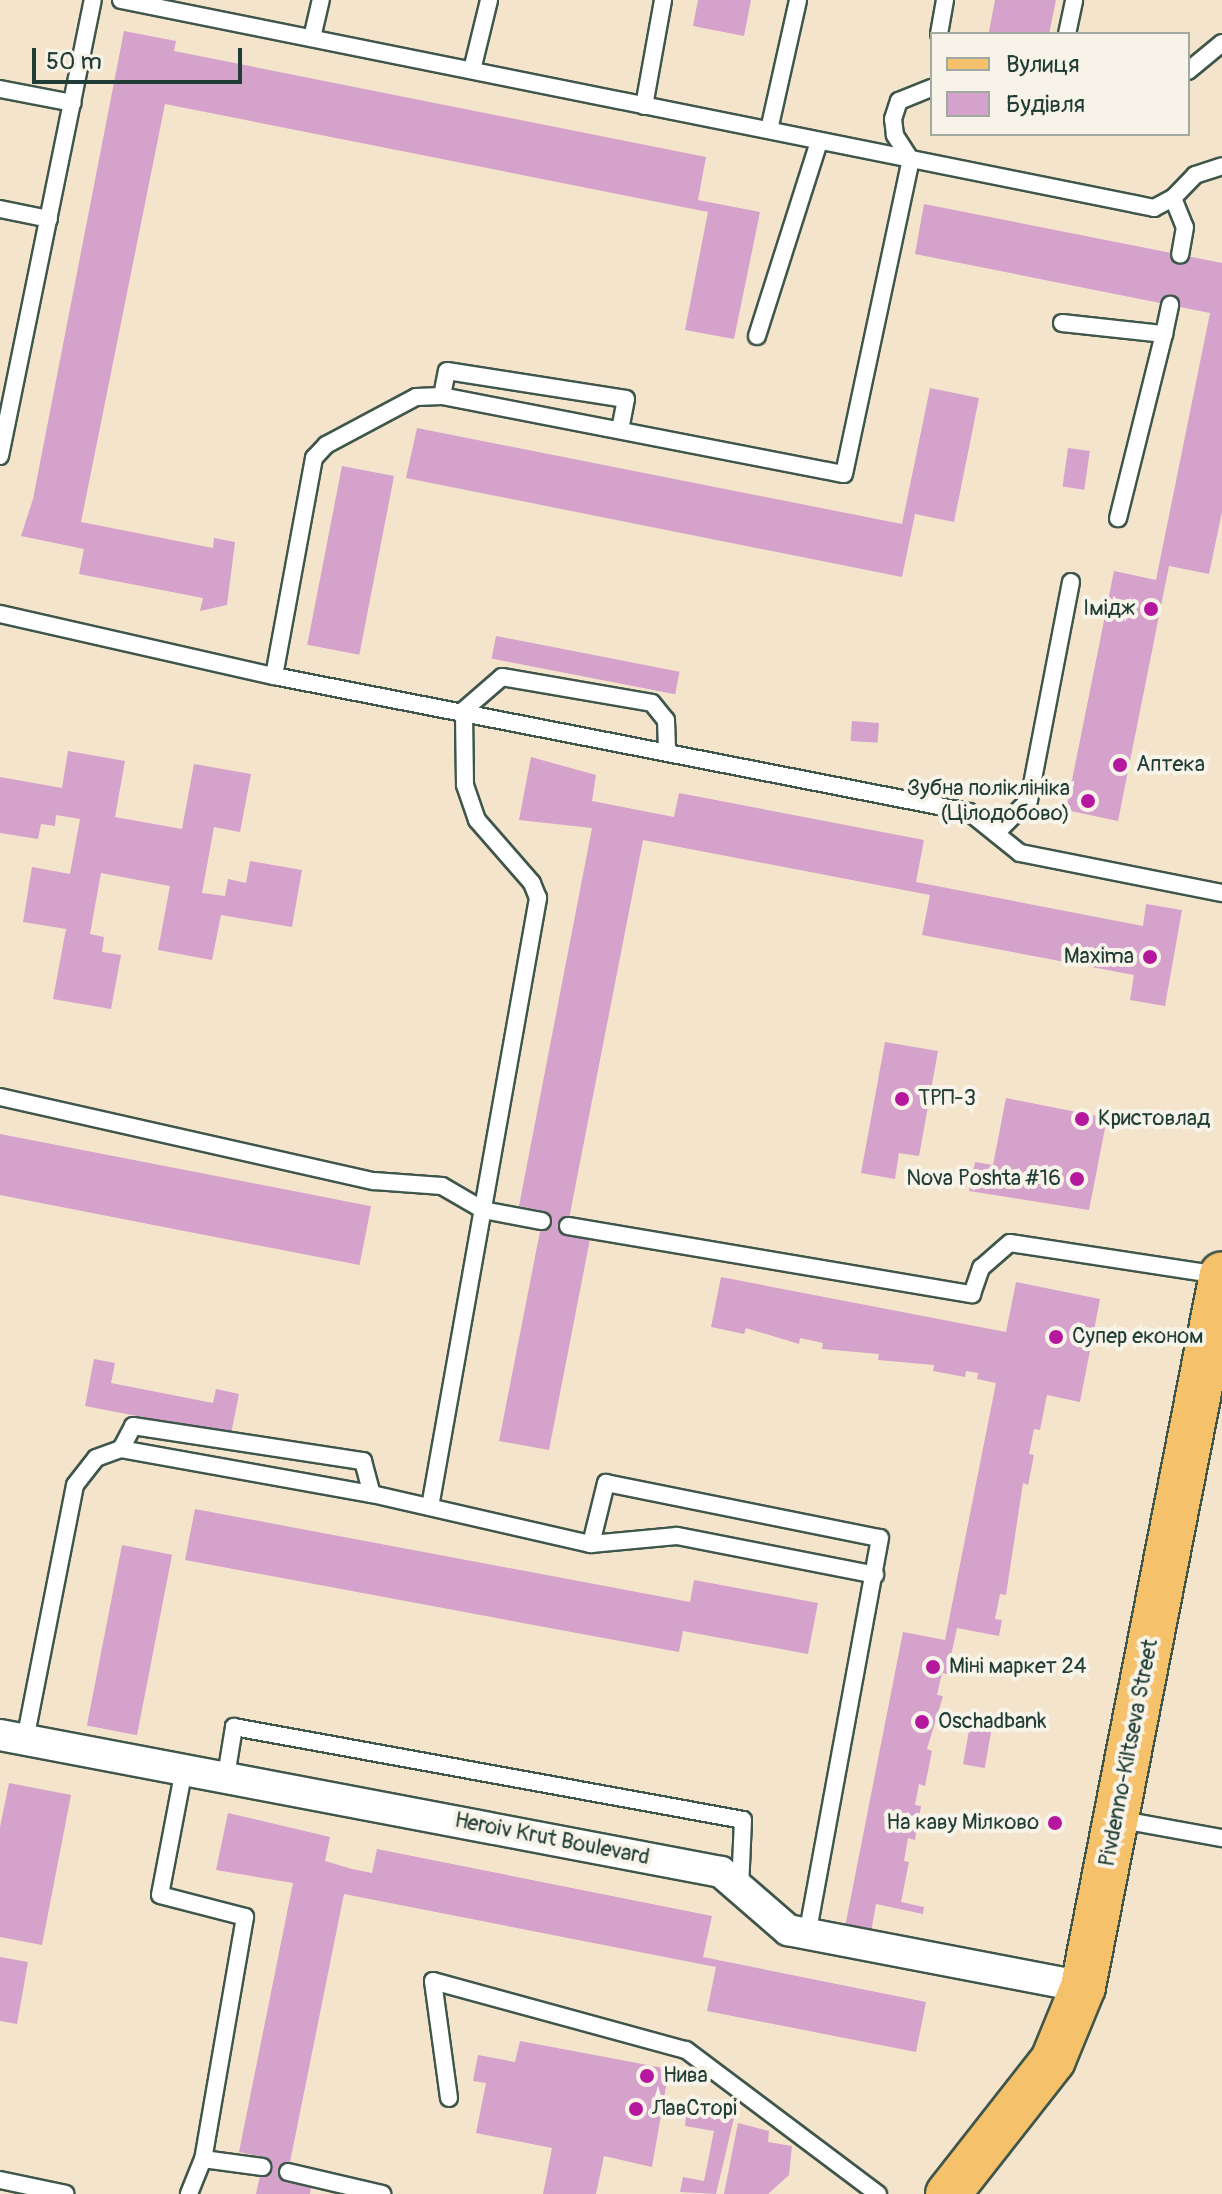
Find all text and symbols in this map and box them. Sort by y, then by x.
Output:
scale bar [36,32,246,82]
legend [930,32,1190,136]
text: 50 m [46,47,102,76]
text: Вулиця [1006,50,1079,79]
text: Будівля [1006,90,1085,119]
place label: Імідж [1083,596,1135,622]
marker: Імідж [1142,600,1160,618]
place label: Аптека [1136,752,1205,778]
marker: Аптека [1111,756,1129,774]
place label: Зубна поліклініка (Цілодобово) [907,775,1070,826]
marker: Зубна поліклініка (Цілодобово) [1077,790,1099,812]
place label: Maxima [1064,944,1134,970]
marker: Maxima [1141,948,1159,966]
place label: ТРП-3 [918,1086,976,1112]
marker: ТРП-3 [893,1090,911,1108]
place label: Кристовлад [1098,1106,1210,1132]
marker: Кристовлад [1073,1110,1091,1128]
place label: Nova Poshta #16 [906,1166,1061,1192]
marker: Nova Poshta #16 [1068,1170,1086,1188]
place label: Супер економ [1072,1324,1203,1350]
marker: Супер економ [1047,1328,1065,1346]
street label: Pivdenno-Kiltseva Street [1094,1637,1164,1869]
place label: Міні маркет 24 [949,1654,1087,1680]
marker: Міні маркет 24 [924,1658,942,1676]
place label: Oschadbank [938,1709,1046,1735]
marker: Oschadbank [913,1713,931,1731]
street label: Heroiv Krut Boulevard [452,1807,652,1871]
place label: На каву Мілково [886,1810,1039,1836]
marker: На каву Мілково [1046,1814,1064,1832]
place label: Нива [663,2063,708,2089]
marker: Нива [638,2067,656,2085]
place label: ЛавСторі [652,2096,737,2122]
marker: ЛавСторі [627,2100,645,2118]

